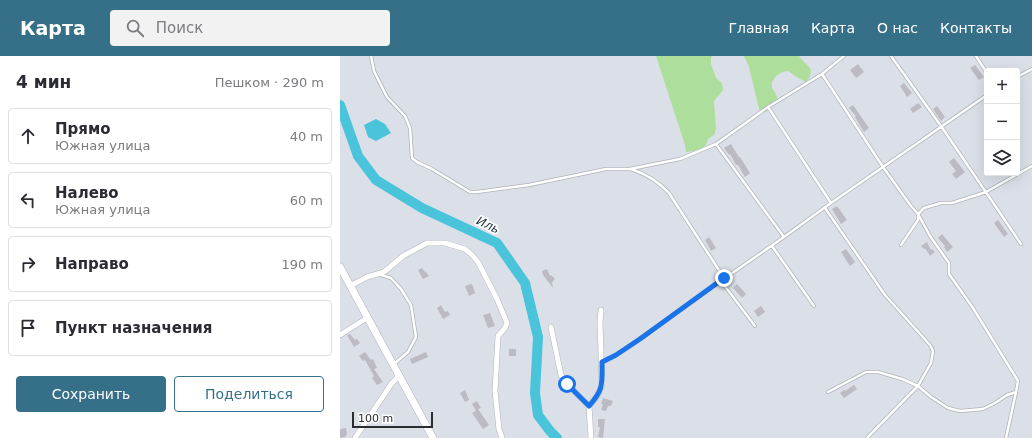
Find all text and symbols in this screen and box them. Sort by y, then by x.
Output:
search box [110,10,390,46]
text: Карта [20,17,86,39]
icon: search [124,17,146,39]
text: Поиск [156,19,203,37]
text: Главная [728,20,789,36]
text: Карта [811,20,855,36]
text: О нас [877,20,918,36]
text: Контакты [940,20,1012,36]
map controls [984,68,1020,176]
button: + [984,68,1020,104]
text: 4 мин [16,72,71,92]
text: Пешком · 290 m [215,75,324,90]
button: − [984,104,1020,140]
text: Прямо [55,120,111,138]
icon: ahead [17,125,39,147]
text: 40 m [290,129,323,144]
text: Южная улица [55,138,150,153]
button: layers [984,140,1020,176]
text: Налево [55,184,119,202]
icon: left [17,189,39,211]
text: 60 m [290,193,323,208]
text: Южная улица [55,202,150,217]
water label: Иль [474,214,502,236]
icon: right [17,253,39,275]
text: Направо [55,255,129,273]
text: 190 m [281,257,323,272]
route end [715,269,733,287]
icon: arrive [17,317,39,339]
text: Пункт назначения [55,319,212,337]
route start [558,375,576,393]
button: Сохранить [16,376,166,412]
button: Поделиться [174,376,324,412]
scale bar [352,410,433,429]
text: 100 m [358,412,393,425]

